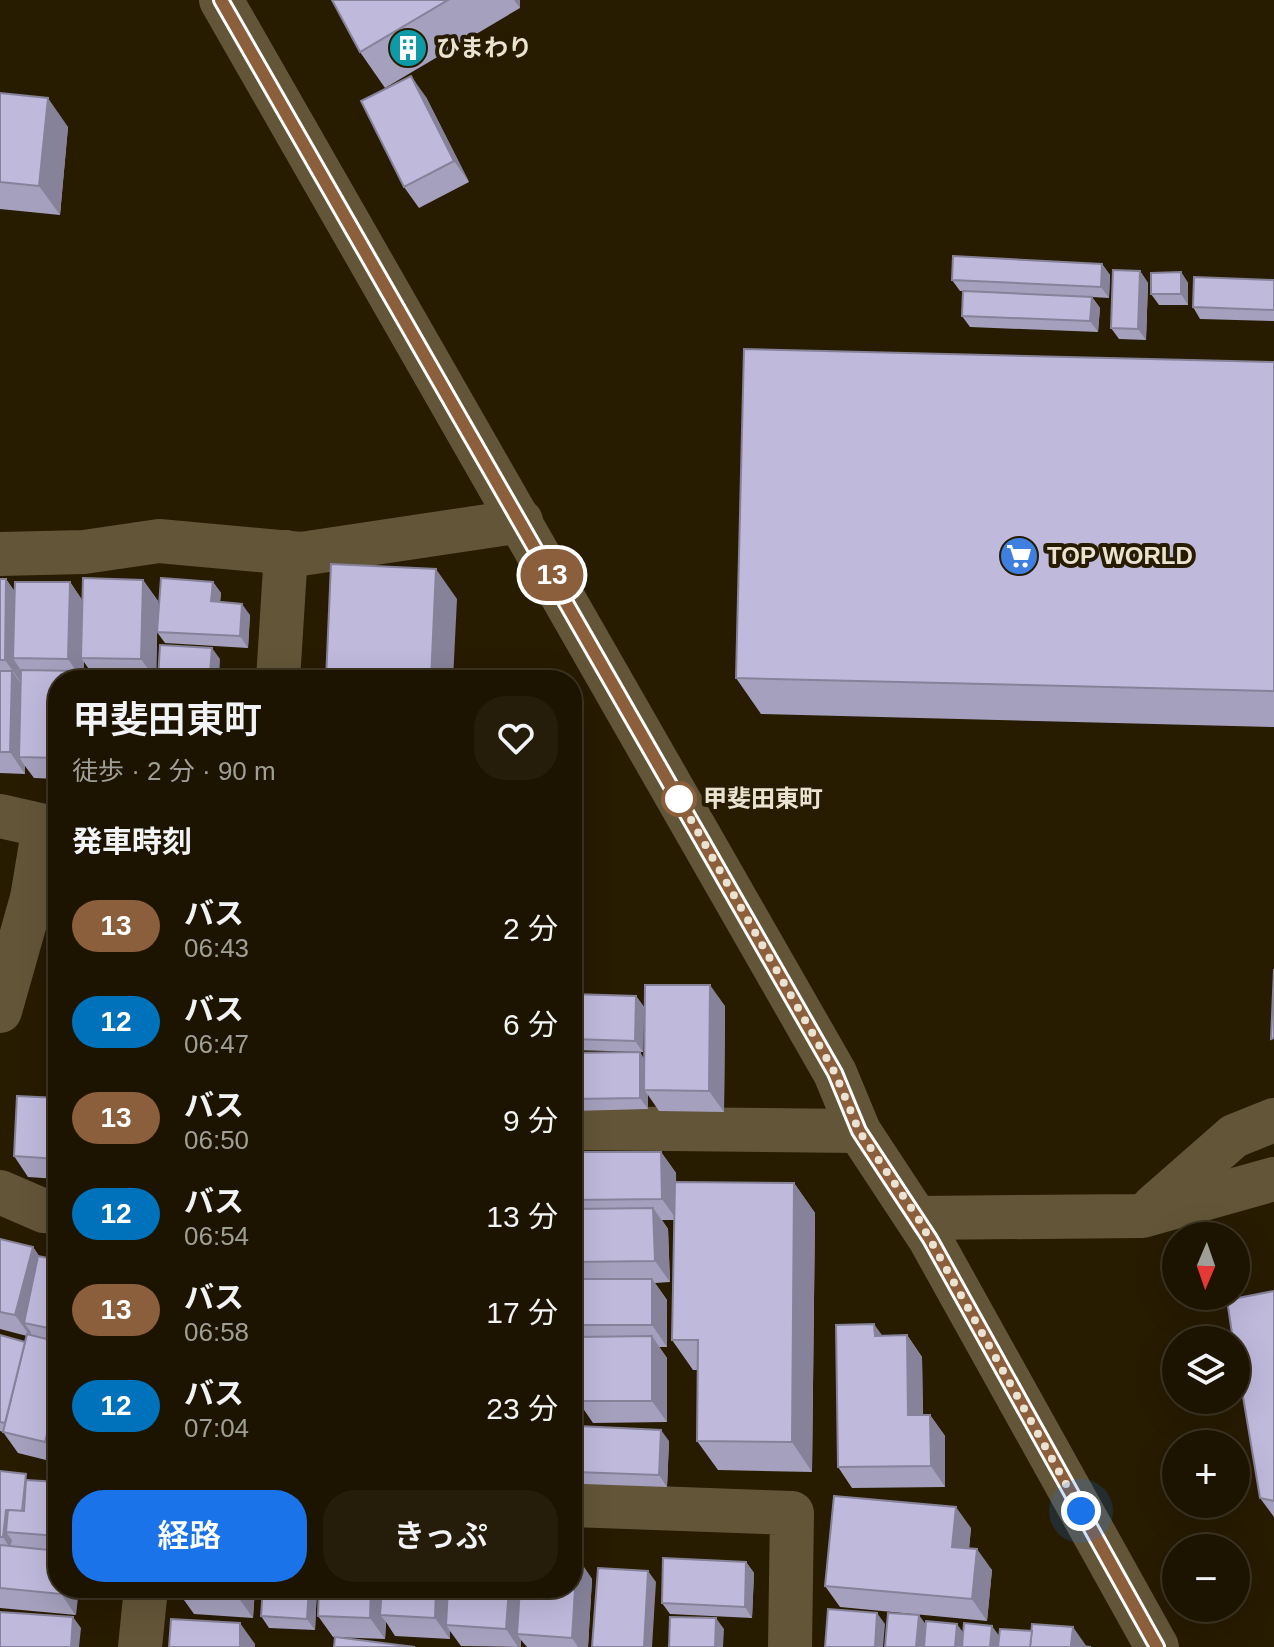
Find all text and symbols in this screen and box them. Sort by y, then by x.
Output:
building icon: ひまわり [387,27,429,69]
place label: ひまわり [436,34,532,61]
supermarket icon: TOP WORLD [998,535,1040,577]
place label: TOP WORLD [1047,542,1193,569]
line badge: 13 [516,549,588,601]
text: 13 [536,559,568,590]
button: heart [474,696,558,780]
text: 甲斐田東町 [72,699,262,741]
text: 徒歩 · 2 分 · 90 m [72,756,276,786]
marker: 甲斐田東町 [662,782,696,816]
place label: 甲斐田東町 [703,785,823,812]
text: 発車時刻 [72,825,192,858]
text: バス [184,897,244,930]
text: 13 [100,910,132,941]
text: 2 分 [503,912,558,945]
text: 06:43 [184,933,249,963]
text: バス [184,993,244,1026]
text: 12 [100,1006,132,1037]
text: 6 分 [503,1008,558,1041]
text: 06:47 [184,1029,249,1059]
text: バス [184,1089,244,1122]
text: 13 [100,1102,132,1133]
text: 9 分 [503,1104,558,1137]
text: 06:50 [184,1125,249,1155]
text: バス [184,1185,244,1218]
text: 12 [100,1198,132,1229]
text: 13 分 [486,1200,558,1233]
text: 06:54 [184,1221,249,1251]
north arrow [1162,1222,1250,1310]
map controls [1162,1222,1250,1622]
text: バス [184,1281,244,1314]
text: 13 [100,1294,132,1325]
text: 17 分 [486,1296,558,1329]
text: 06:58 [184,1317,249,1347]
button: layers [1162,1326,1250,1414]
text: バス [184,1377,244,1410]
text: 12 [100,1390,132,1421]
text: 23 分 [486,1392,558,1425]
text: 07:04 [184,1413,249,1443]
button: + [1162,1430,1250,1518]
button: 経路 [72,1490,307,1582]
button: きっぷ [323,1490,558,1582]
your location [1061,1491,1101,1531]
button: − [1162,1534,1250,1622]

